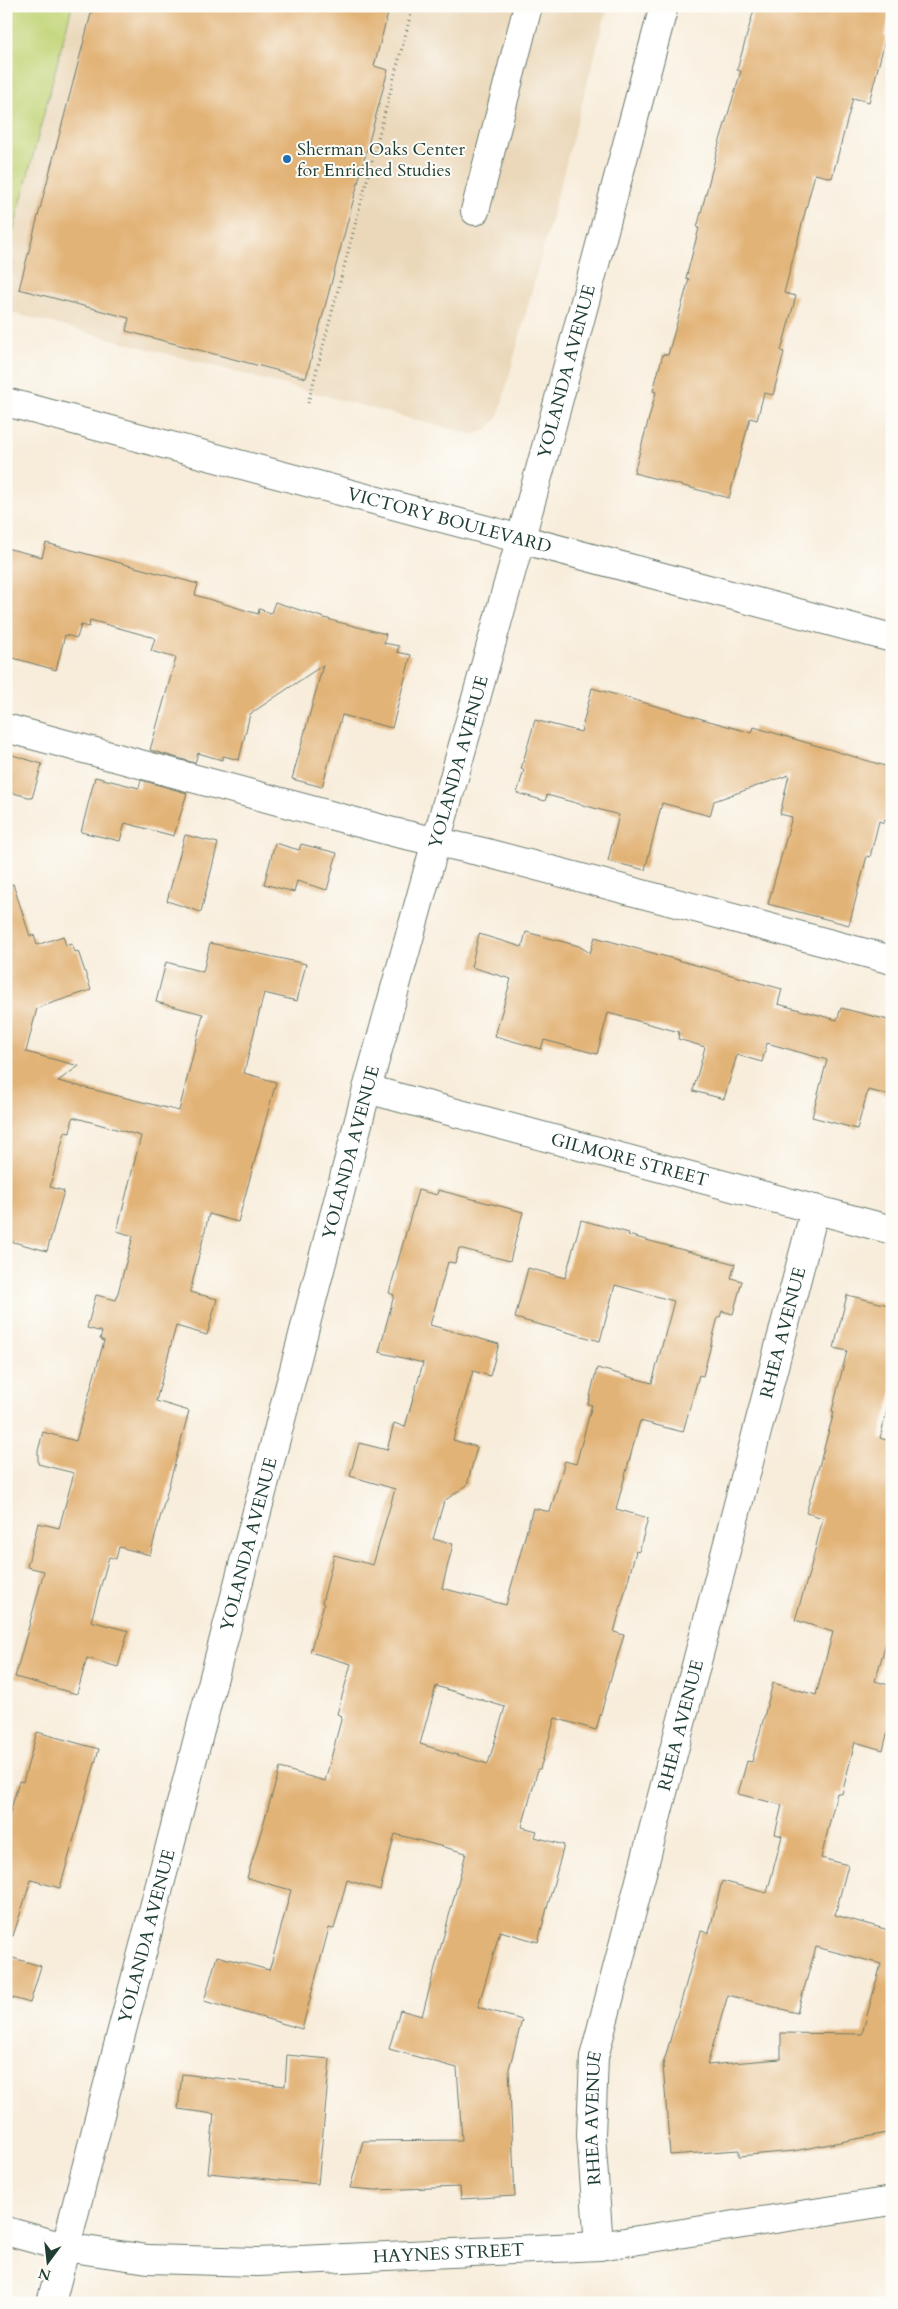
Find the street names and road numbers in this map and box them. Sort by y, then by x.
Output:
street label: YOLANDA AVENUE [531,282,601,461]
street label: VICTORY BOULEVARD [345,481,554,559]
street label: YOLANDA AVENUE [422,673,494,851]
street label: YOLANDA AVENUE [316,1063,385,1242]
street label: GILMORE STREET [548,1126,711,1193]
street label: RHEA AVENUE [754,1264,812,1401]
street label: YOLANDA AVENUE [214,1455,283,1634]
street label: RHEA AVENUE [651,1657,709,1794]
street label: YOLANDA AVENUE [112,1847,181,2026]
street label: RHEA AVENUE [578,2048,608,2186]
street label: HAYNES STREET [372,2237,525,2269]

